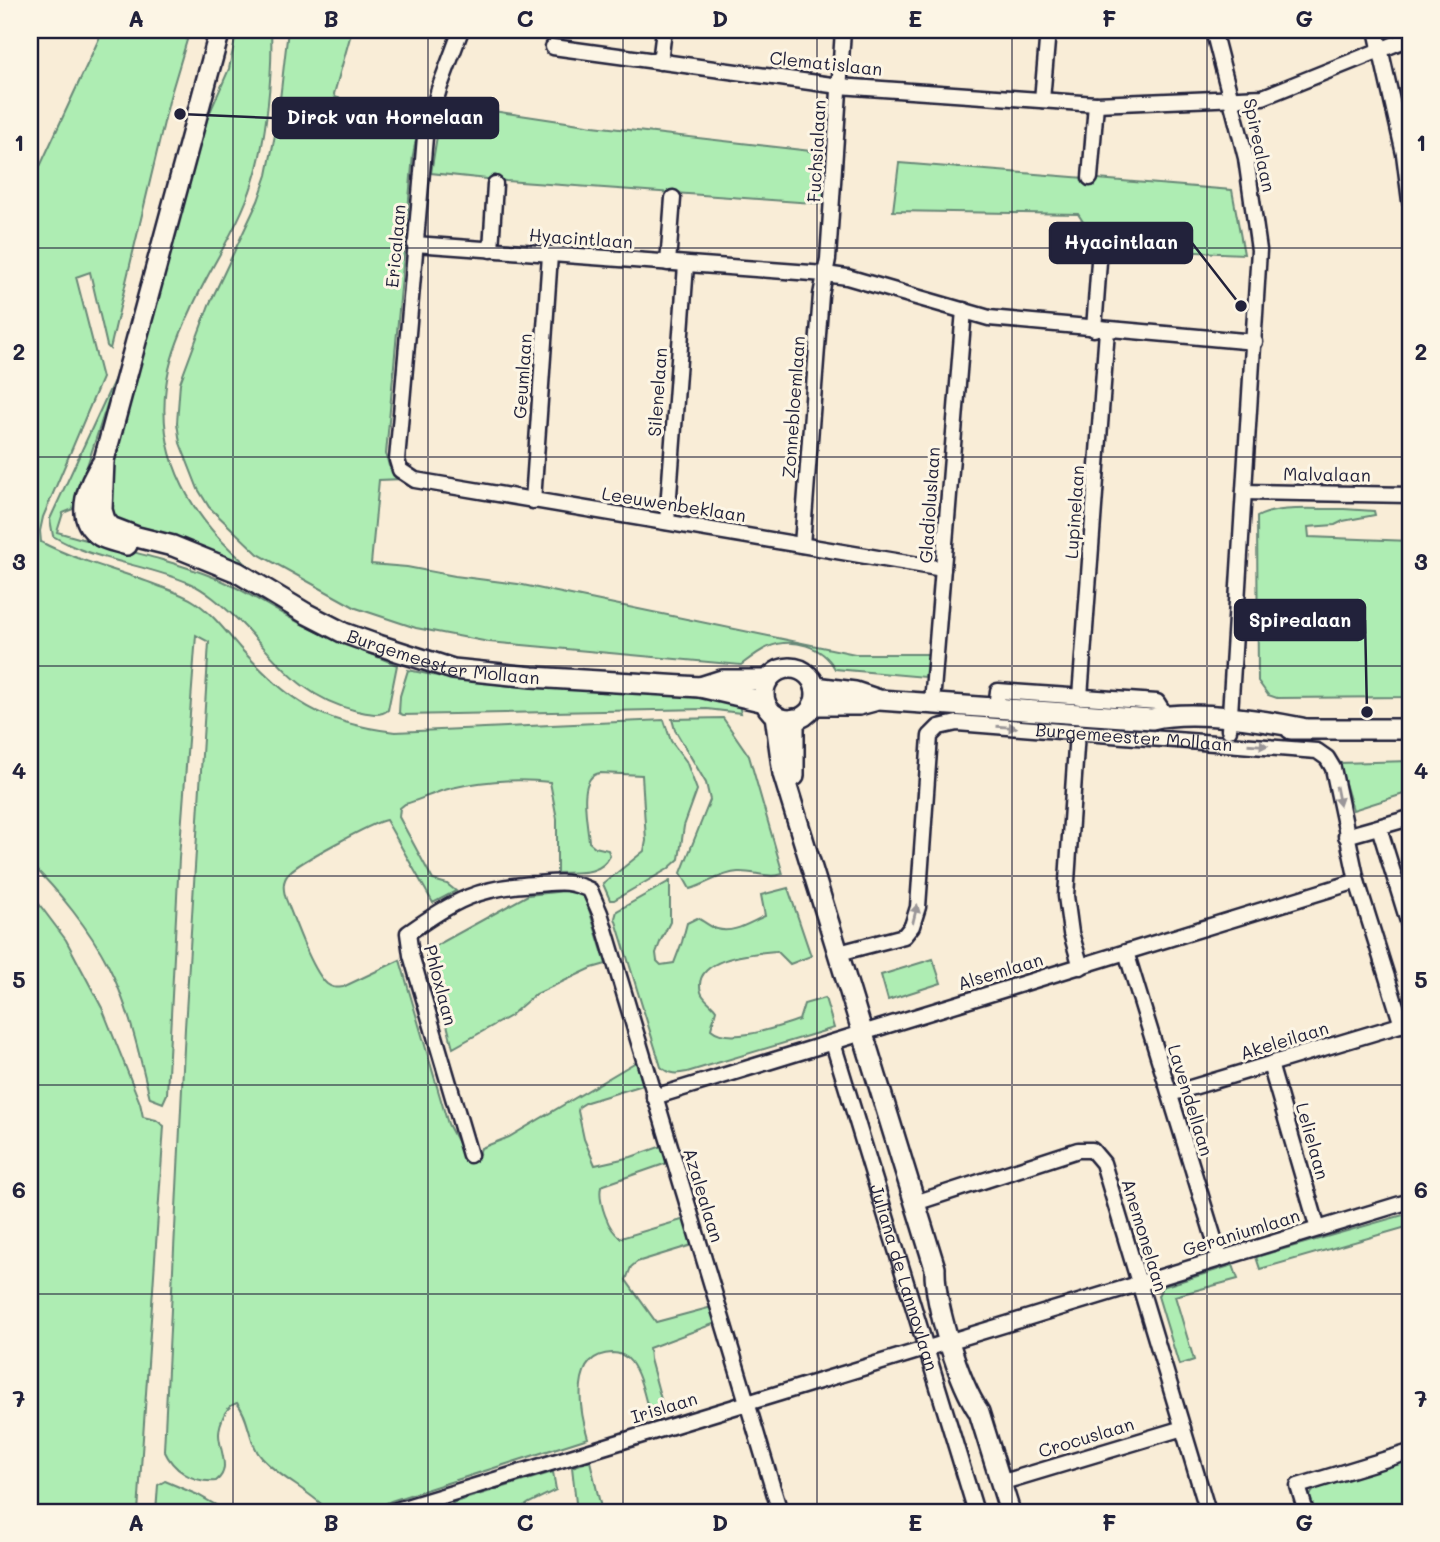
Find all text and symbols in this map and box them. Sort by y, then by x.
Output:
text: A [128,3,144,33]
text: B [323,3,339,33]
text: C [516,3,534,33]
text: D [712,3,728,33]
text: E [908,3,922,33]
text: F [1102,3,1116,33]
text: G [1295,3,1313,33]
street label: Clematislaan [768,45,884,81]
street label: Spirealaan [1238,96,1282,194]
callout: Dirck van Hornelaan [273,98,498,138]
street label: Fuchsialaan [801,99,831,203]
text: Dirck van Hornelaan [287,104,483,129]
text: 1 [14,127,24,157]
text: 1 [1416,127,1426,157]
street label: Ericalaan [379,203,411,289]
street label: Hyacintlaan [528,222,634,254]
callout: Hyacintlaan [1050,223,1192,263]
text: Hyacintlaan [1064,229,1178,254]
street label: Geumlaan [507,332,537,420]
street label: Zonnebloemlaan [776,335,810,479]
text: 2 [13,336,25,366]
text: 2 [1415,336,1427,366]
street label: Silenelaan [642,347,672,437]
street label: Gladioluslaan [913,446,945,564]
street label: Malvalaan [1283,461,1371,487]
street label: Lupinelaan [1059,464,1089,560]
street label: Leeuwenbeklaan [600,481,748,527]
text: 3 [12,546,26,576]
text: 3 [1414,546,1428,576]
callout: Spirealaan [1235,600,1365,640]
text: Spirealaan [1249,607,1351,632]
street label: Burgemeester Mollaan [344,623,540,689]
street label: Burgemeester Mollaan [1035,717,1233,756]
one-way arrow [996,722,1018,733]
one-way arrow [1247,740,1269,751]
text: 4 [12,755,26,785]
text: 4 [1414,755,1428,785]
one-way arrow [1333,785,1344,807]
one-way arrow [910,903,921,925]
street label: Phloxlaan [419,942,463,1028]
street label: Alsemlaan [954,947,1046,995]
text: 5 [12,964,26,994]
text: 5 [1414,964,1428,994]
street label: Akeleilaan [1237,1015,1331,1065]
street label: Lavendellaan [1163,1041,1219,1159]
street label: Lelielaan [1291,1100,1335,1182]
street label: Azalealaan [678,1145,730,1245]
text: 6 [12,1174,26,1204]
text: 6 [1414,1174,1428,1204]
street label: Anemonelaan [1116,1176,1174,1294]
street label: Juliana de Lannoylaan [865,1181,944,1374]
street label: Geraniumlaan [1179,1203,1303,1261]
text: 7 [13,1383,26,1413]
text: 7 [1415,1383,1428,1413]
street label: Irislaan [628,1386,700,1428]
street label: Crocuslaan [1035,1411,1137,1463]
text: A [128,1507,144,1537]
text: B [323,1507,339,1537]
text: C [516,1507,534,1537]
text: D [712,1507,728,1537]
text: E [908,1507,922,1537]
text: F [1102,1507,1116,1537]
text: G [1295,1507,1313,1537]

